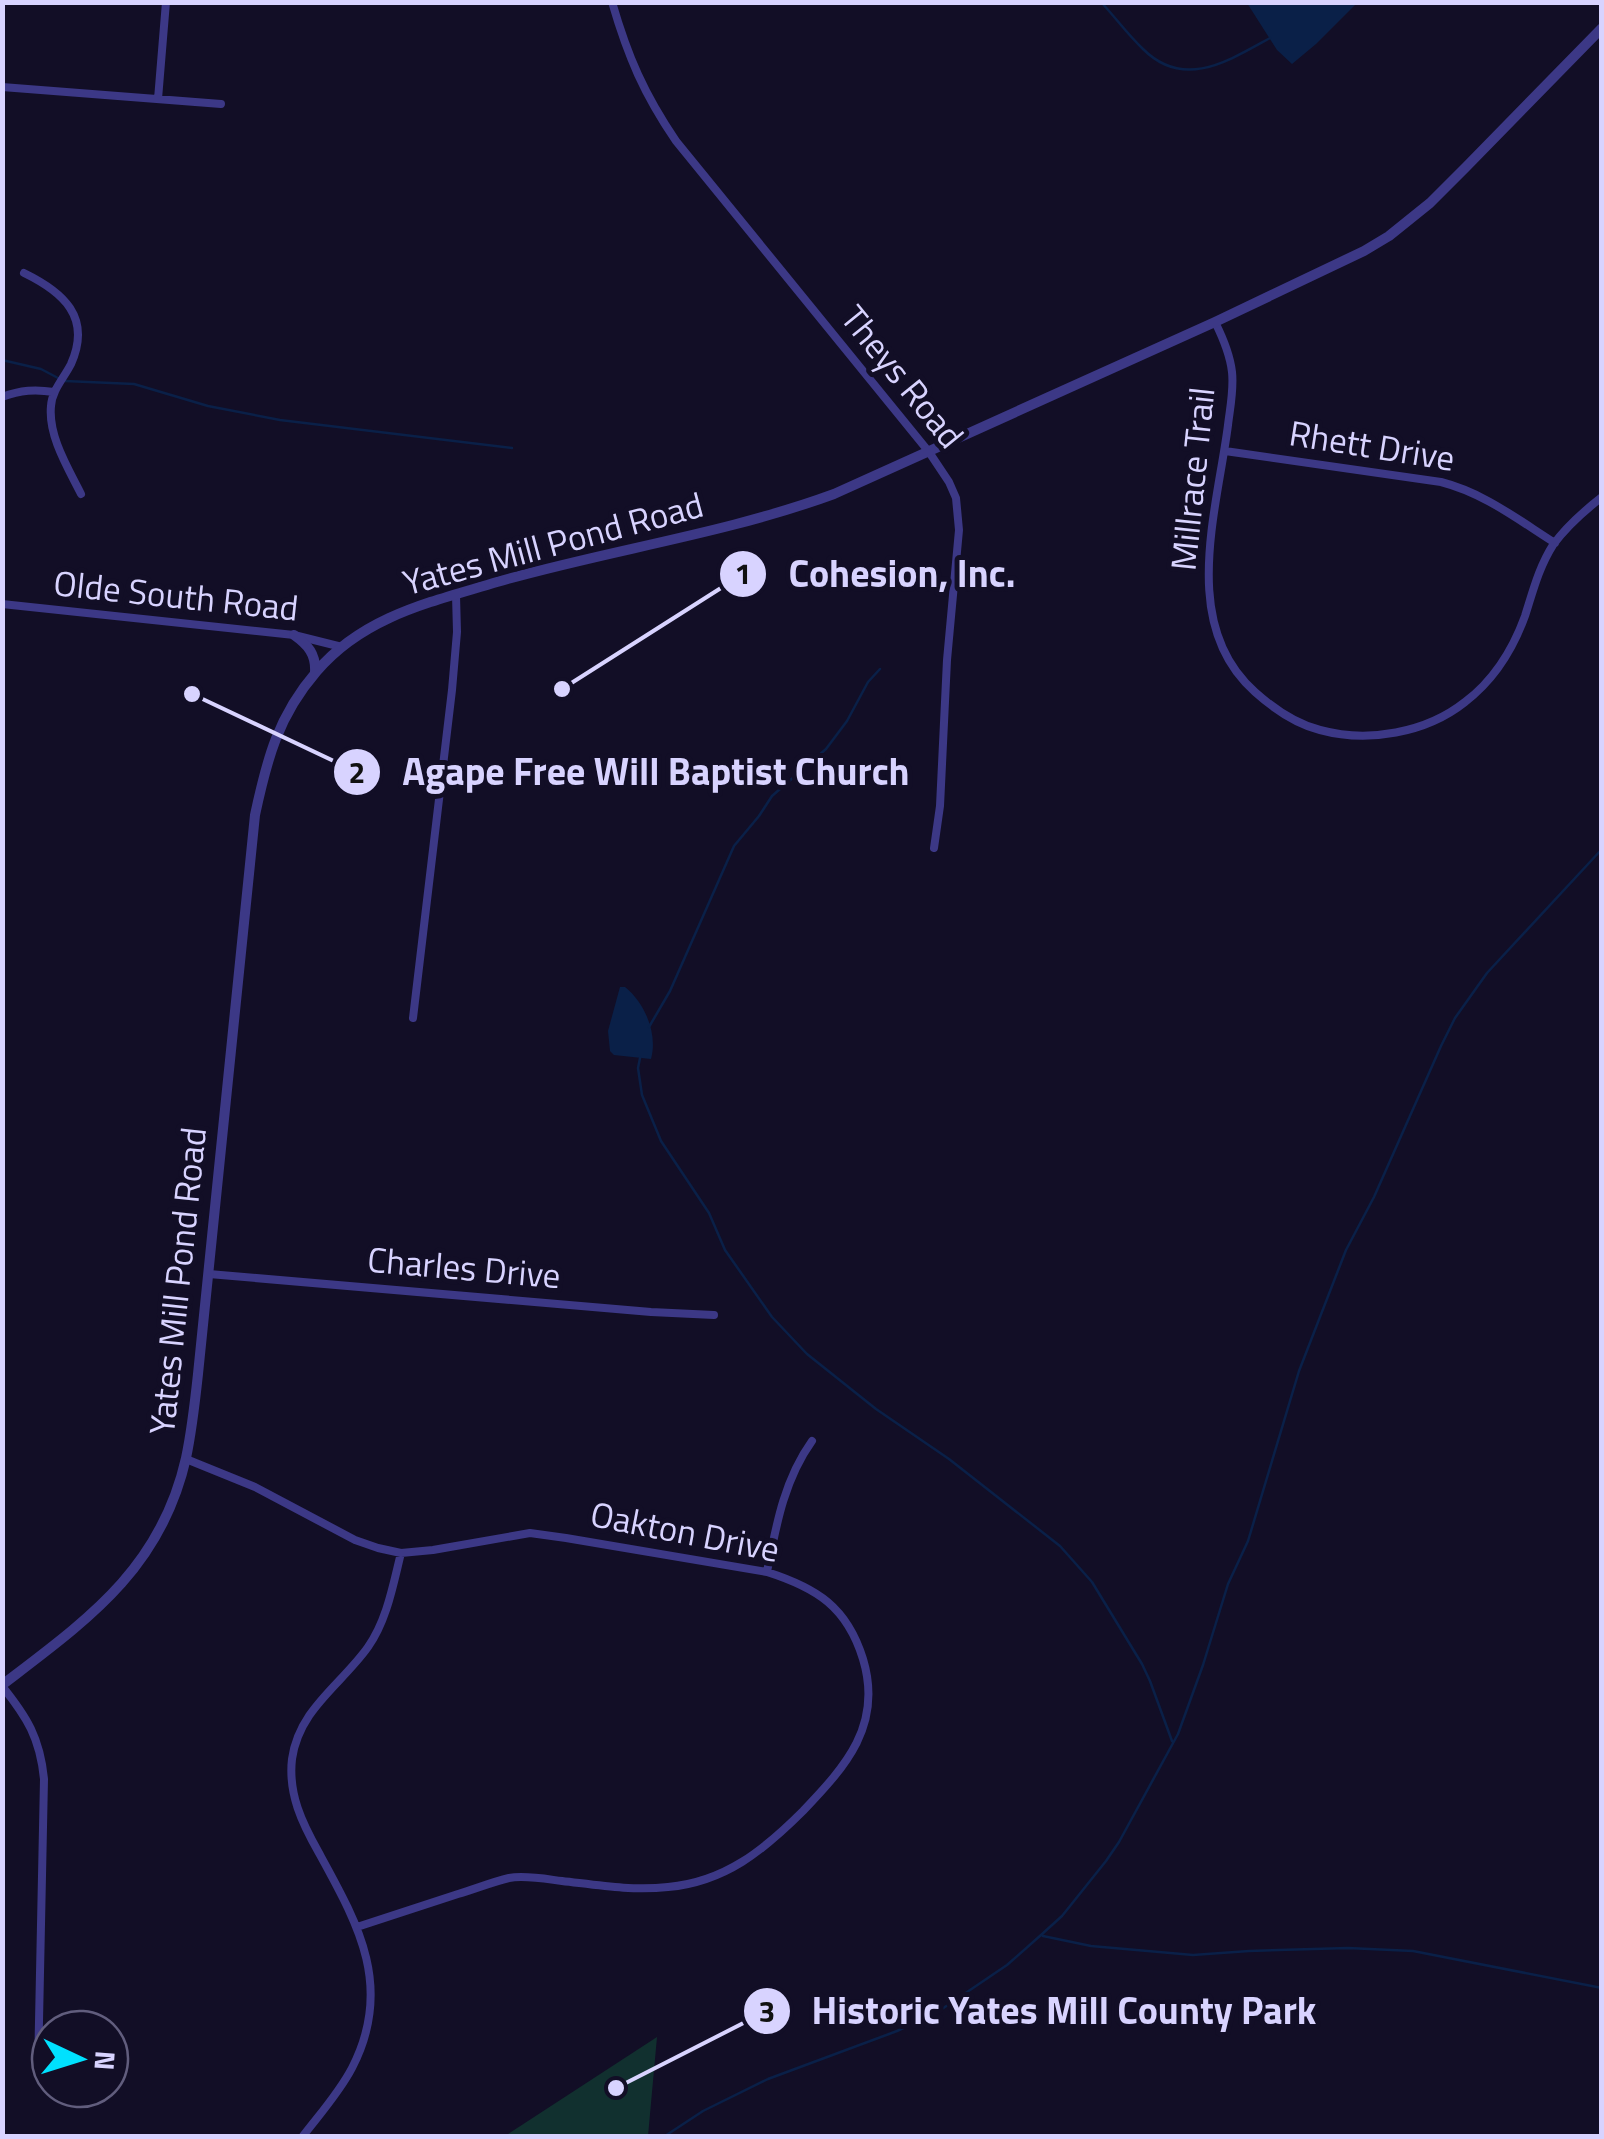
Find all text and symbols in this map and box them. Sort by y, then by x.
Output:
street label: Theys Road [828,293,978,460]
street label: Millrace Trail [1156,385,1228,573]
street label: Rhett Drive [1286,405,1459,485]
street label: Yates Mill Pond Road [397,477,709,609]
callout: Cohesion, Inc. [718,540,1035,608]
text: Cohesion, Inc. [789,544,1015,602]
text: 1 [735,550,751,596]
street label: Olde South Road [51,555,301,635]
callout: Agape Free Will Baptist Church [332,738,929,806]
text: Agape Free Will Baptist Church [402,742,910,800]
text: 2 [349,749,365,795]
street label: Yates Mill Pond Road [134,1124,220,1437]
street label: Charles Drive [365,1232,563,1302]
street label: Oakton Drive [586,1486,784,1576]
callout: Historic Yates Mill County Park [742,1977,1337,2045]
text: Historic Yates Mill County Park [812,1981,1317,2039]
text: 3 [759,1988,775,2034]
north arrow [30,2009,130,2109]
text: N [83,2050,128,2072]

